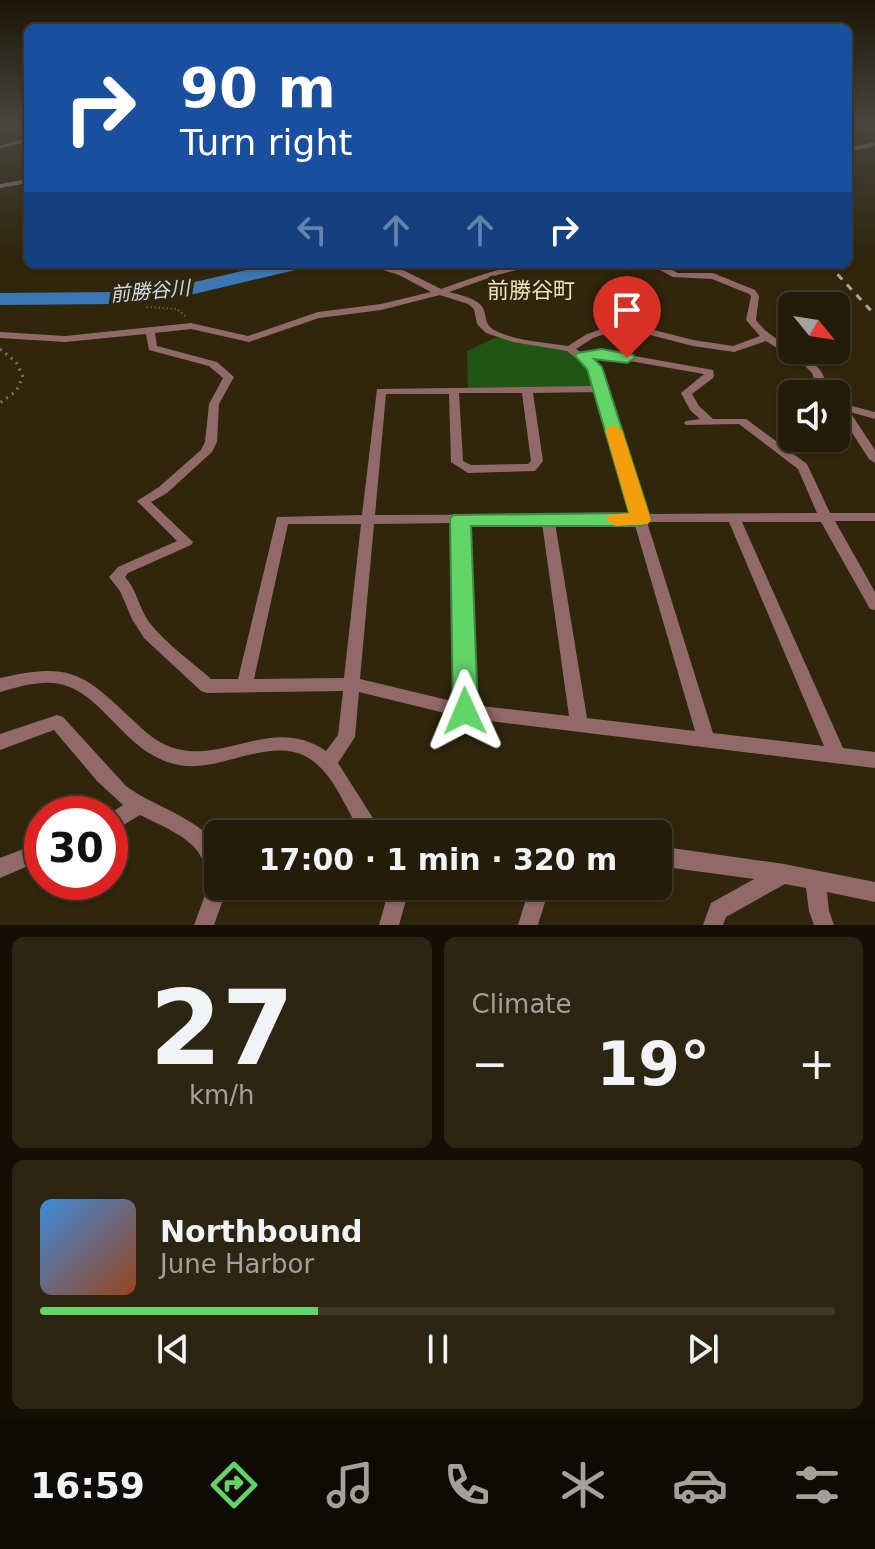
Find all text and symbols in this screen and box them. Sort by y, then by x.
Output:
text: 90 m [180,55,336,120]
icon: right [48,56,152,160]
text: Turn right [180,122,352,163]
icon: left [290,208,334,252]
icon: ahead [374,208,418,252]
icon: ahead [458,208,502,252]
icon: right [542,208,586,252]
water label: 前勝谷川 [109,275,193,306]
pin [593,276,661,358]
district label: 前勝谷町 [487,278,575,303]
icon: arrive [605,288,649,332]
north arrow [778,292,850,364]
map controls [778,292,850,452]
button: sound [778,380,850,452]
position arrow [423,669,507,753]
speed limit sign: 30 [24,796,128,900]
text: 17:00 · 1 min · 320 m [259,842,617,877]
text: 27 [149,967,294,1089]
text: Climate [472,989,572,1019]
text: 19° [597,1029,710,1099]
text: − [472,1038,508,1089]
text: + [798,1038,835,1089]
text: km/h [189,1080,255,1110]
text: Northbound [160,1214,363,1249]
text: June Harbor [160,1249,314,1279]
icon: previous [151,1327,195,1371]
icon: pause [416,1327,460,1371]
icon: next [681,1327,725,1371]
icon: directions [206,1457,262,1513]
icon: music [322,1457,378,1513]
icon: phone [439,1457,495,1513]
icon: climate [555,1457,611,1513]
icon: car [672,1457,728,1513]
icon: filters [789,1457,845,1513]
text: 16:59 [30,1465,145,1506]

